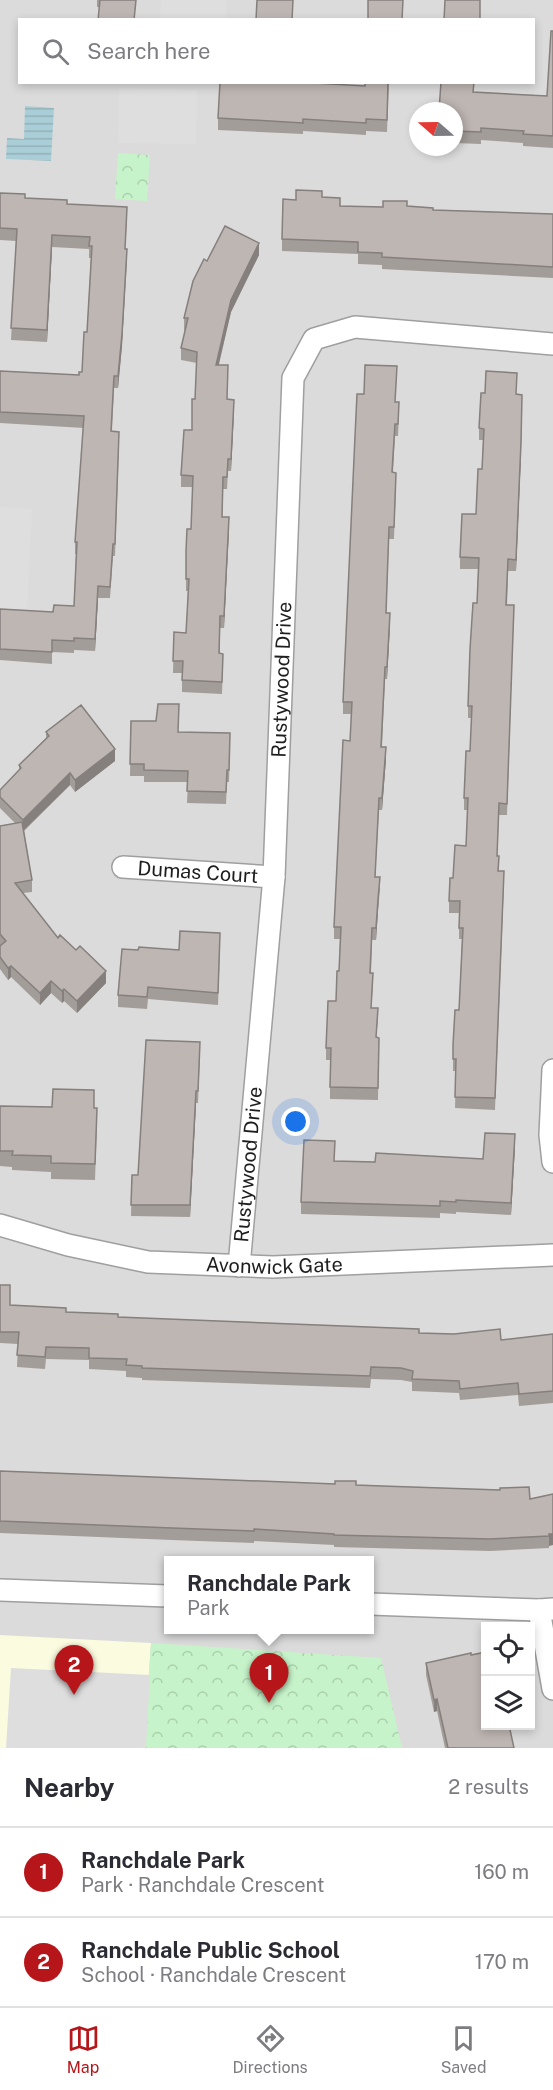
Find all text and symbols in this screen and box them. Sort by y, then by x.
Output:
search box [18,18,535,84]
icon: search [39,35,72,68]
text: Search here [87,38,211,64]
north arrow [409,102,463,156]
street label: Rustywood Drive [267,601,296,758]
street label: Dumas Court [137,856,259,888]
street label: Rustywood Drive [229,1085,267,1243]
your location [281,1107,310,1136]
street label: Avonwick Gate [205,1252,343,1279]
popup [164,1556,374,1634]
text: Ranchdale Park [187,1570,351,1596]
text: Park [187,1596,230,1620]
map controls [481,1622,535,1730]
button: locate [481,1622,535,1676]
pin: 2 [54,1646,94,1695]
pin: 1 [250,1654,288,1703]
button: layers [481,1676,535,1730]
text: Nearby [24,1772,114,1803]
text: 2 results [448,1775,529,1799]
text: Ranchdale Park [81,1847,245,1873]
text: 1 [39,1860,48,1884]
text: 160 m [474,1860,529,1884]
text: Park · Ranchdale Crescent [81,1873,324,1897]
text: Ranchdale Public School [81,1937,340,1963]
text: 2 [37,1950,50,1974]
text: 170 m [475,1950,529,1974]
text: School · Ranchdale Crescent [81,1963,346,1987]
tab: Map [67,2022,100,2077]
tab: Directions [233,2022,308,2077]
tab: Saved [441,2022,486,2077]

